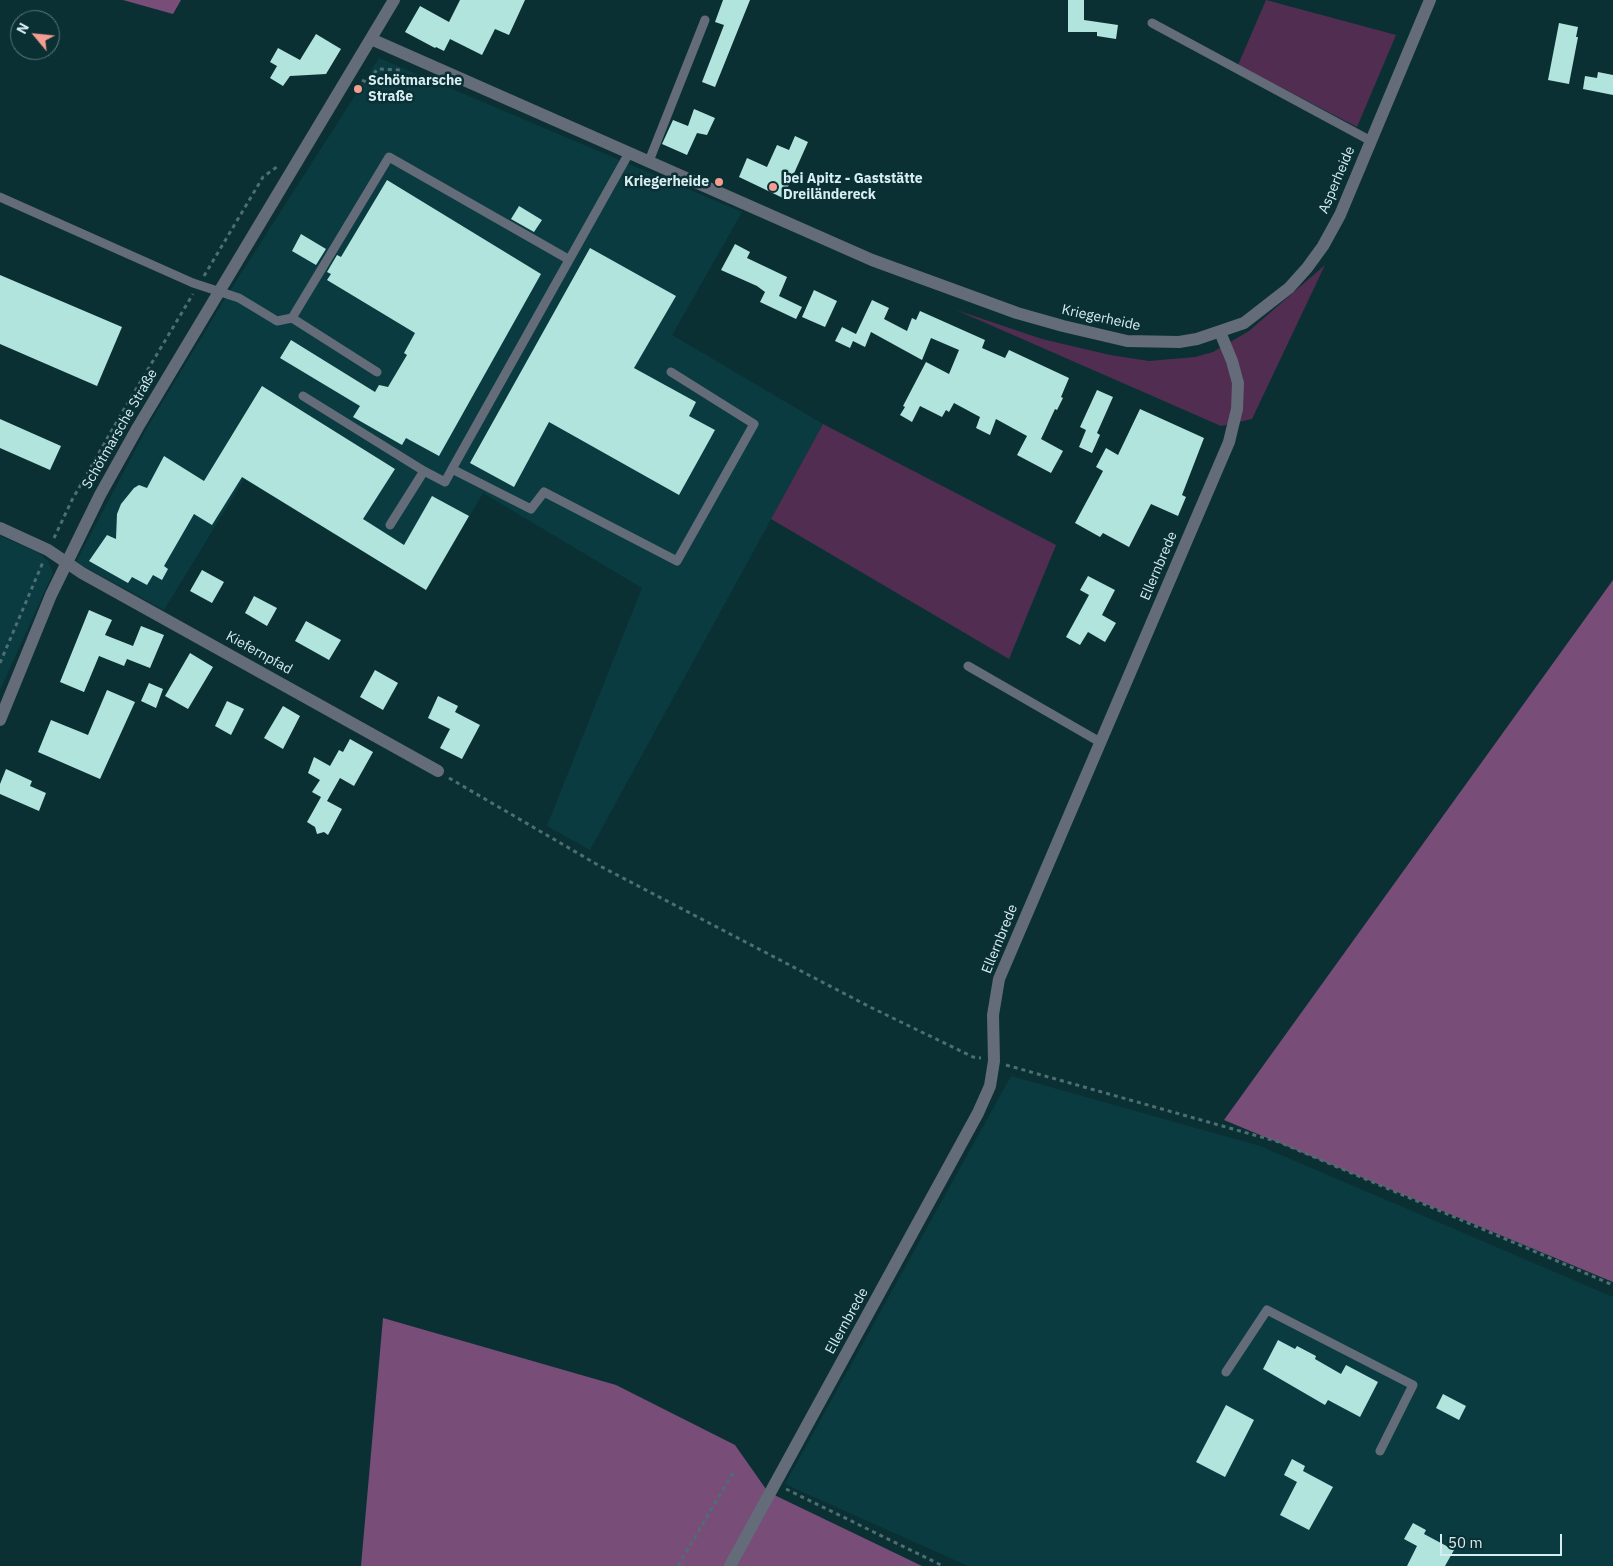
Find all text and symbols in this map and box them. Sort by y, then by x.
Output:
north arrow [10,10,60,60]
text: N [12,20,33,37]
place label: Schötmarsche Straße [368,73,462,105]
marker: Schötmarsche Straße [352,83,364,95]
street label: Asperheide [1315,144,1359,216]
place label: bei Apitz - Gaststätte Dreiländereck [783,171,923,203]
place label: Kriegerheide [624,174,709,190]
marker: Kriegerheide [713,176,725,188]
marker: bei Apitz - Gaststätte Dreiländereck [767,181,779,193]
street label: Kriegerheide [1060,301,1142,335]
street label: Schötmarsche Straße [79,366,161,492]
street label: Ellernbrede [1137,529,1181,603]
street label: Kiefernpfad [223,628,295,678]
street label: Ellernbrede [979,902,1021,976]
street label: Ellernbrede [822,1285,872,1357]
scale bar [1443,1524,1566,1556]
text: 50 m [1448,1533,1483,1552]

